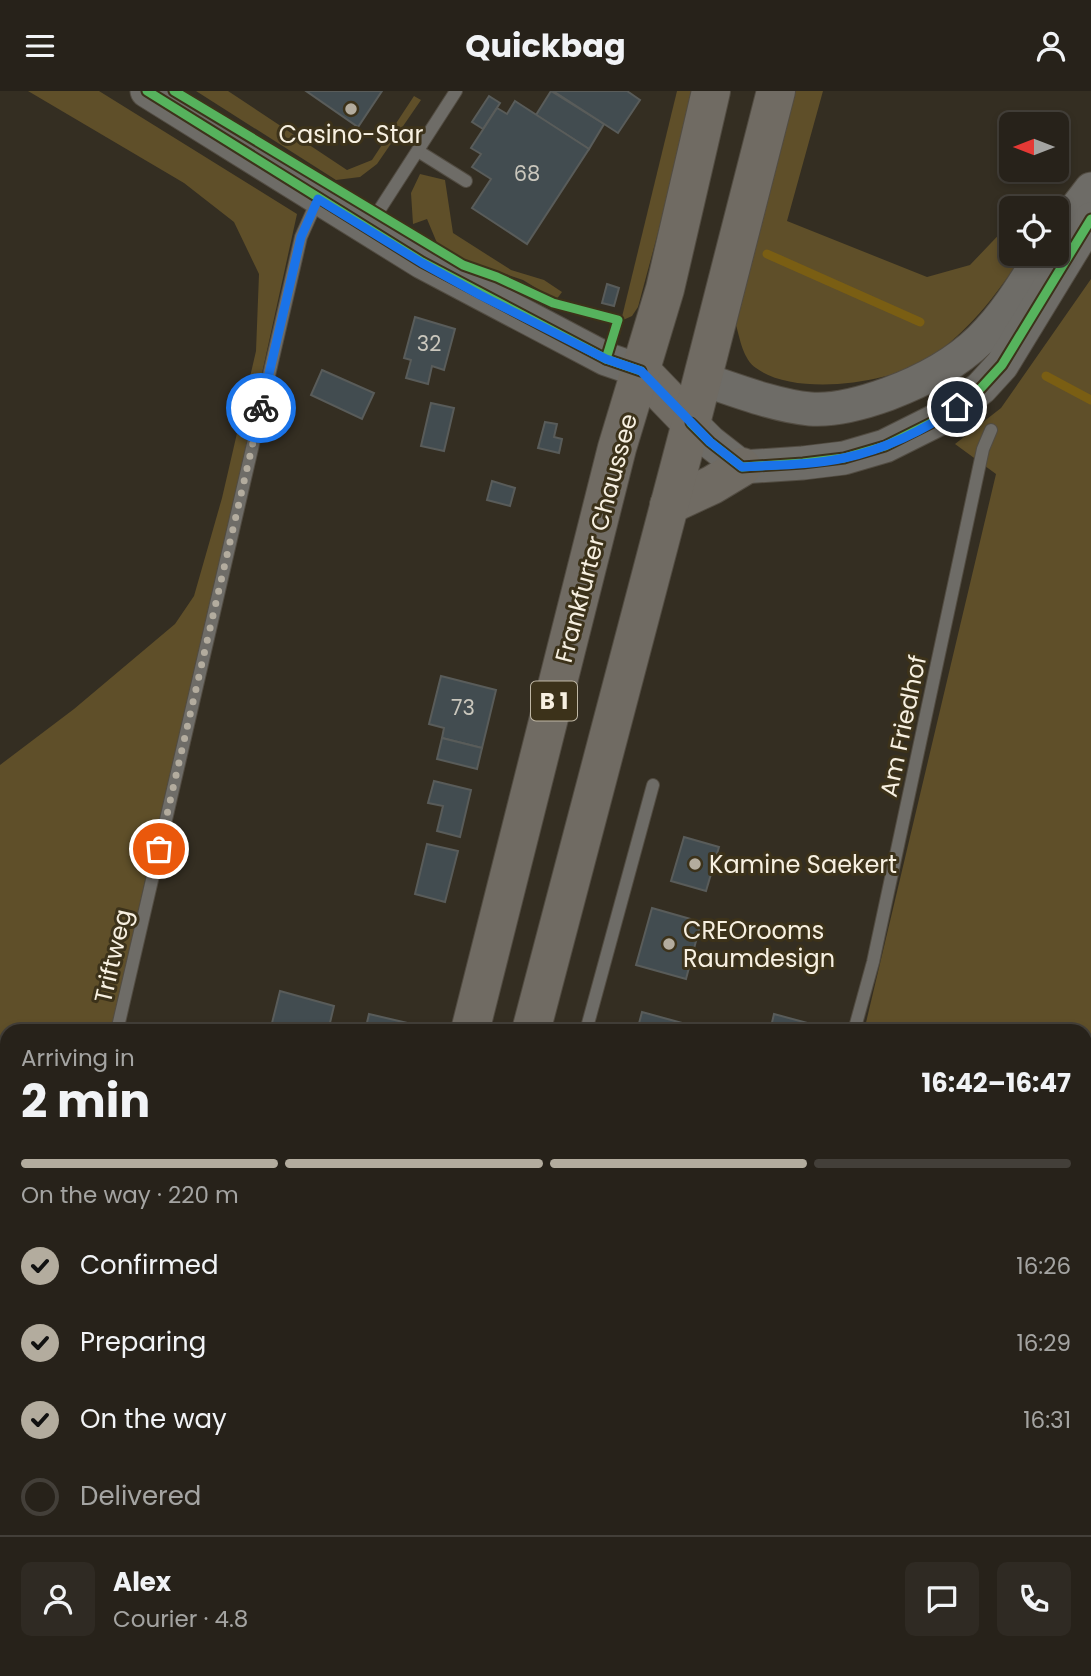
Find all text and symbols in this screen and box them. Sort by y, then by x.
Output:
text: Quickbag [465,23,626,68]
icon: menu [21,27,59,65]
icon: person [1032,27,1070,65]
marker: Casino-Star [343,101,359,117]
north arrow [999,112,1069,182]
map controls [999,112,1069,266]
place label: Casino-Star [278,118,424,151]
house number: 68 [514,159,540,188]
button: locate [999,196,1069,266]
house number: 32 [417,329,441,358]
courier [226,373,296,443]
pin [927,377,987,437]
icon: home [938,388,976,426]
icon: bike [242,389,280,427]
street label: Frankfurter Chaussee [547,410,645,666]
street label: Am Friedhof [872,652,934,800]
road number: B 1 [531,681,577,721]
house number: 73 [451,693,475,722]
pin [129,819,189,879]
icon: bag [140,830,178,868]
place label: Kamine Saekert [709,848,897,881]
marker: Kamine Saekert [687,856,703,872]
street label: Triftweg [86,906,140,1006]
place label: CREOrooms Raumdesign [683,914,835,975]
marker: CREOrooms Raumdesign [661,936,677,952]
text: Arriving in [21,1042,135,1074]
text: 16:42–16:47 [922,1065,1071,1101]
text: 2 min [21,1069,150,1133]
text: On the way · 220 m [21,1179,239,1211]
icon: check [21,1247,59,1285]
text: Confirmed [80,1247,218,1283]
text: 16:26 [1016,1250,1071,1282]
icon: check [21,1324,59,1362]
text: Preparing [80,1324,206,1360]
text: 16:29 [1016,1327,1071,1359]
icon: check [21,1401,59,1439]
text: On the way [80,1401,227,1437]
text: 16:31 [1023,1404,1071,1436]
text: Delivered [80,1478,201,1514]
button: person [21,1562,95,1636]
button: chat [905,1562,979,1636]
button: phone [997,1562,1071,1636]
text: Alex [113,1564,171,1600]
text: Courier · 4.8 [113,1603,248,1635]

